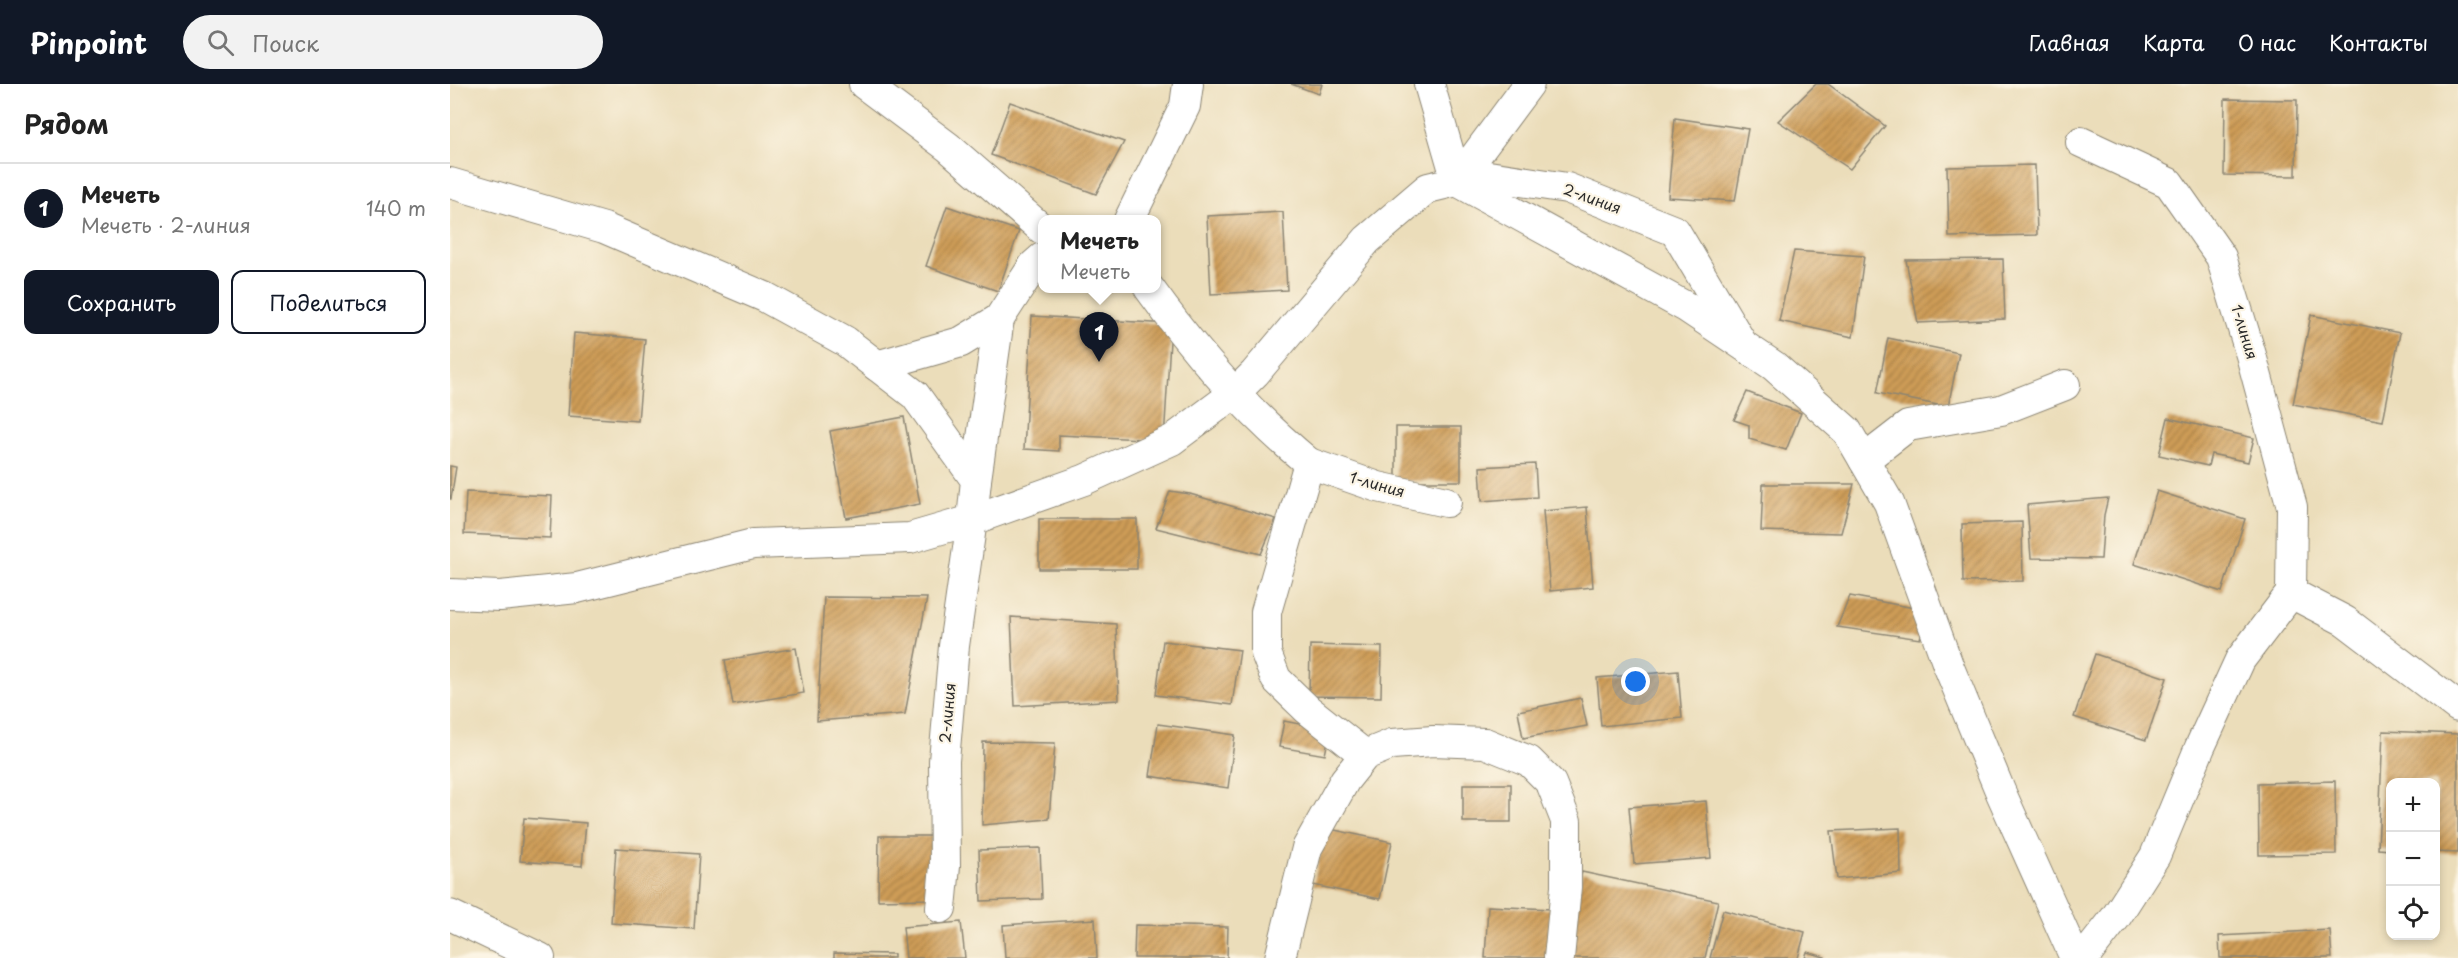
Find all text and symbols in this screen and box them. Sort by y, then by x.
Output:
search box [183,15,603,69]
text: Pinpoint [30,21,147,64]
icon: search [204,26,237,59]
text: Поиск [252,26,319,59]
text: Главная [2029,26,2110,58]
text: Карта [2143,26,2205,58]
text: О нас [2238,26,2296,58]
text: Контакты [2329,26,2428,58]
text: Рядом [24,104,109,143]
text: Мечеть [81,177,160,210]
street label: 2-линия [1560,177,1625,219]
text: 1 [39,193,48,223]
text: 140 m [366,193,426,223]
text: Мечеть · 2-линия [81,210,251,240]
popup [1038,215,1161,293]
text: Мечеть [1060,223,1139,256]
text: Мечеть [1060,256,1130,286]
button: Сохранить [24,270,219,334]
button: Поделиться [231,270,426,334]
street label: 1-линия [2226,301,2265,362]
pin: 1 [1080,312,1118,362]
street label: 1-линия [1347,465,1408,502]
your location [1621,667,1650,696]
street label: 2-линия [932,682,961,744]
map controls [2386,778,2440,940]
button: + [2386,778,2440,832]
button: − [2386,832,2440,886]
button: locate [2386,886,2440,940]

